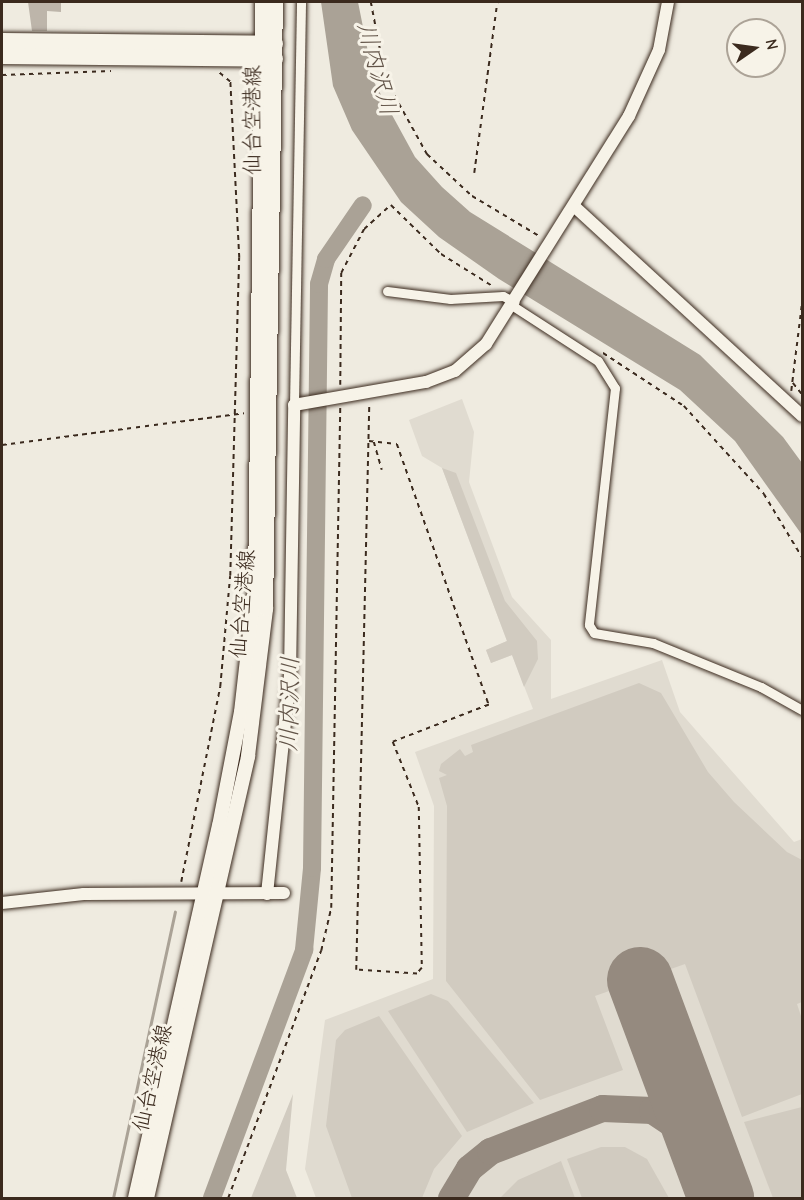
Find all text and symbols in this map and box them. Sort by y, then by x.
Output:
north arrow [726,18,786,78]
water label: 川内沢川 [351,19,403,119]
text: N [762,37,782,52]
street label: 仙台空港線 [240,65,266,175]
street label: 仙台空港線 [225,548,261,660]
water label: 川内沢川 [275,656,305,752]
street label: 仙台空港線 [128,1021,178,1135]

